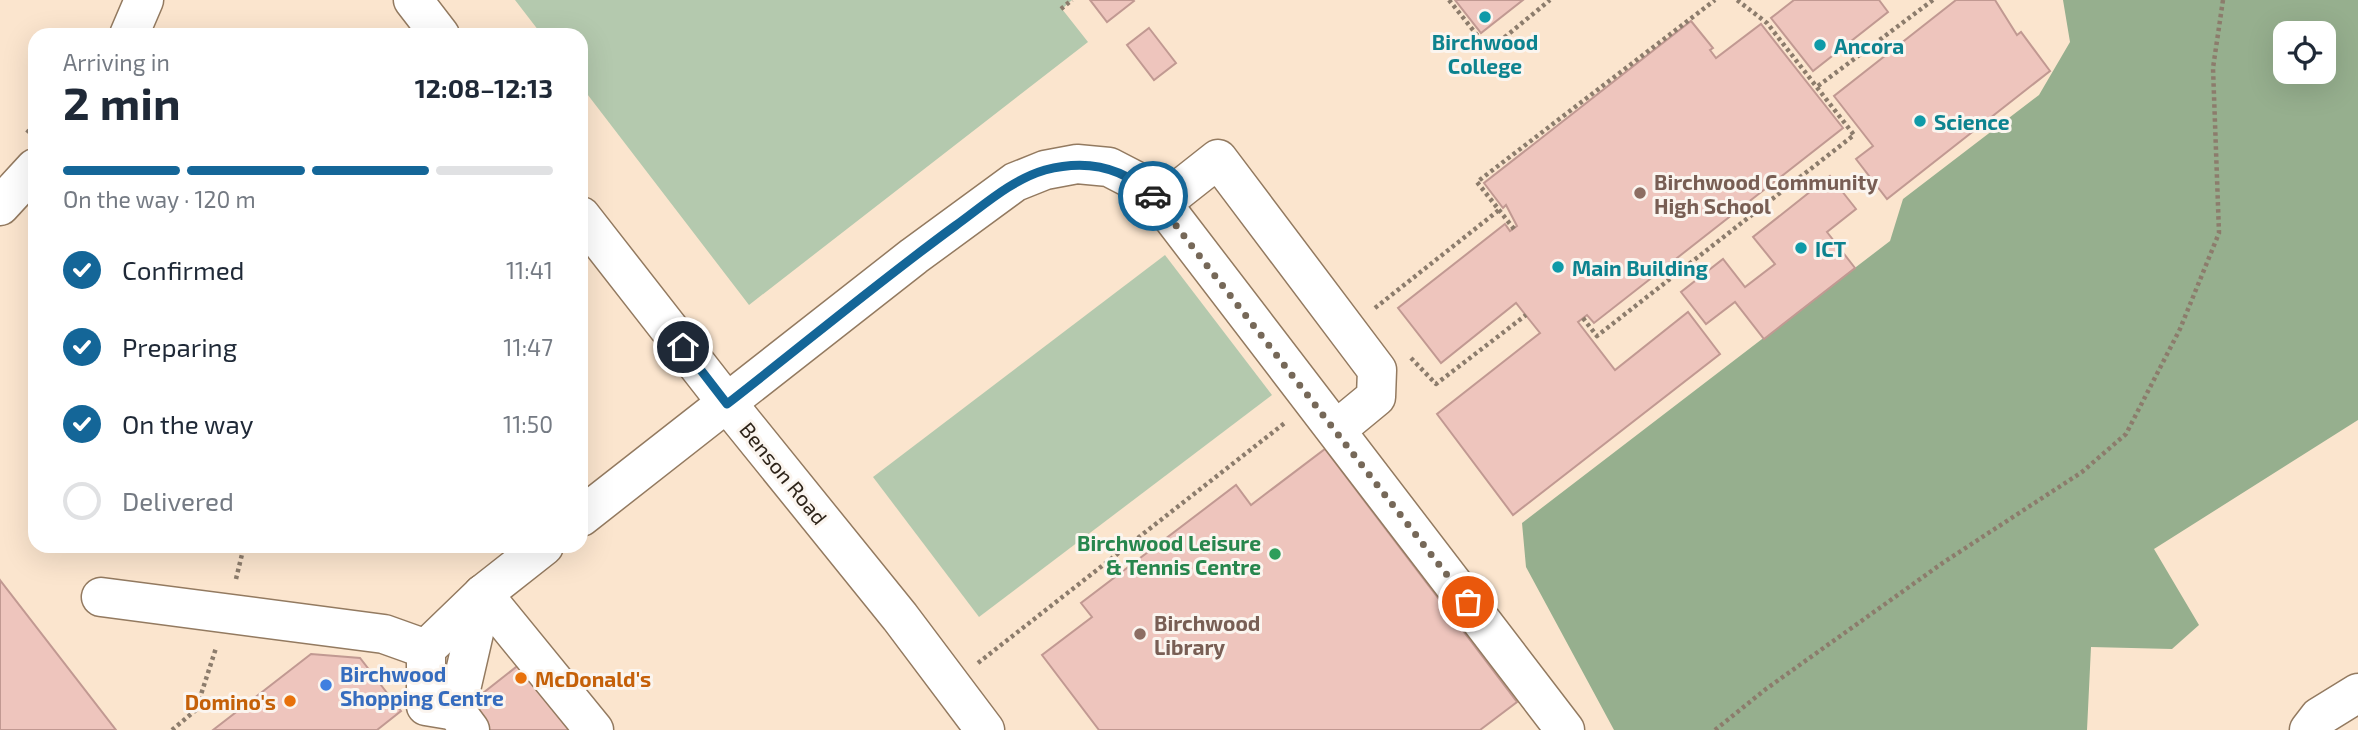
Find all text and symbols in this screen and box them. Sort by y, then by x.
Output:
marker: Birchwood College [1477,9,1493,25]
map controls [2273,21,2336,84]
button: locate [2273,21,2336,84]
place label: Birchwood College [1432,29,1538,78]
place label: Ancora [1834,33,1904,58]
marker: Ancora [1812,37,1828,53]
text: Arriving in [63,48,170,76]
text: 12:08–12:13 [415,72,553,103]
text: 2 min [63,74,181,129]
place label: Science [1934,109,2010,134]
marker: Science [1912,113,1928,129]
courier [1118,161,1188,231]
place label: Birchwood Community High School [1654,169,1878,218]
icon: car [1134,177,1172,215]
text: On the way · 120 m [63,185,256,213]
marker: Birchwood Community High School [1632,185,1648,201]
place label: ICT [1815,236,1846,261]
marker: ICT [1793,240,1809,256]
icon: check [63,251,101,289]
text: Confirmed [122,254,245,285]
place label: Main Building [1572,255,1708,280]
text: 11:41 [506,256,553,284]
marker: Main Building [1550,259,1566,275]
pin [653,317,713,377]
icon: check [63,328,101,366]
icon: home [664,328,702,366]
text: Preparing [122,331,237,362]
text: 11:47 [503,333,553,361]
icon: check [63,405,101,443]
text: On the way [122,408,253,439]
text: 11:50 [503,410,553,438]
street label: Benson Road [735,417,833,529]
text: Delivered [122,485,234,516]
place label: Birchwood Leisure & Tennis Centre [1077,530,1261,579]
marker: Birchwood Leisure & Tennis Centre [1267,546,1283,562]
pin [1438,572,1498,632]
icon: bag [1449,583,1487,621]
place label: Birchwood Library [1154,610,1260,660]
marker: Birchwood Library [1132,626,1148,642]
place label: Birchwood Shopping Centre [340,661,504,710]
place label: McDonald's [535,666,651,691]
marker: McDonald's [513,670,529,686]
marker: Birchwood Shopping Centre [318,677,334,693]
place label: Domino's [185,689,276,714]
marker: Domino's [282,693,298,709]

